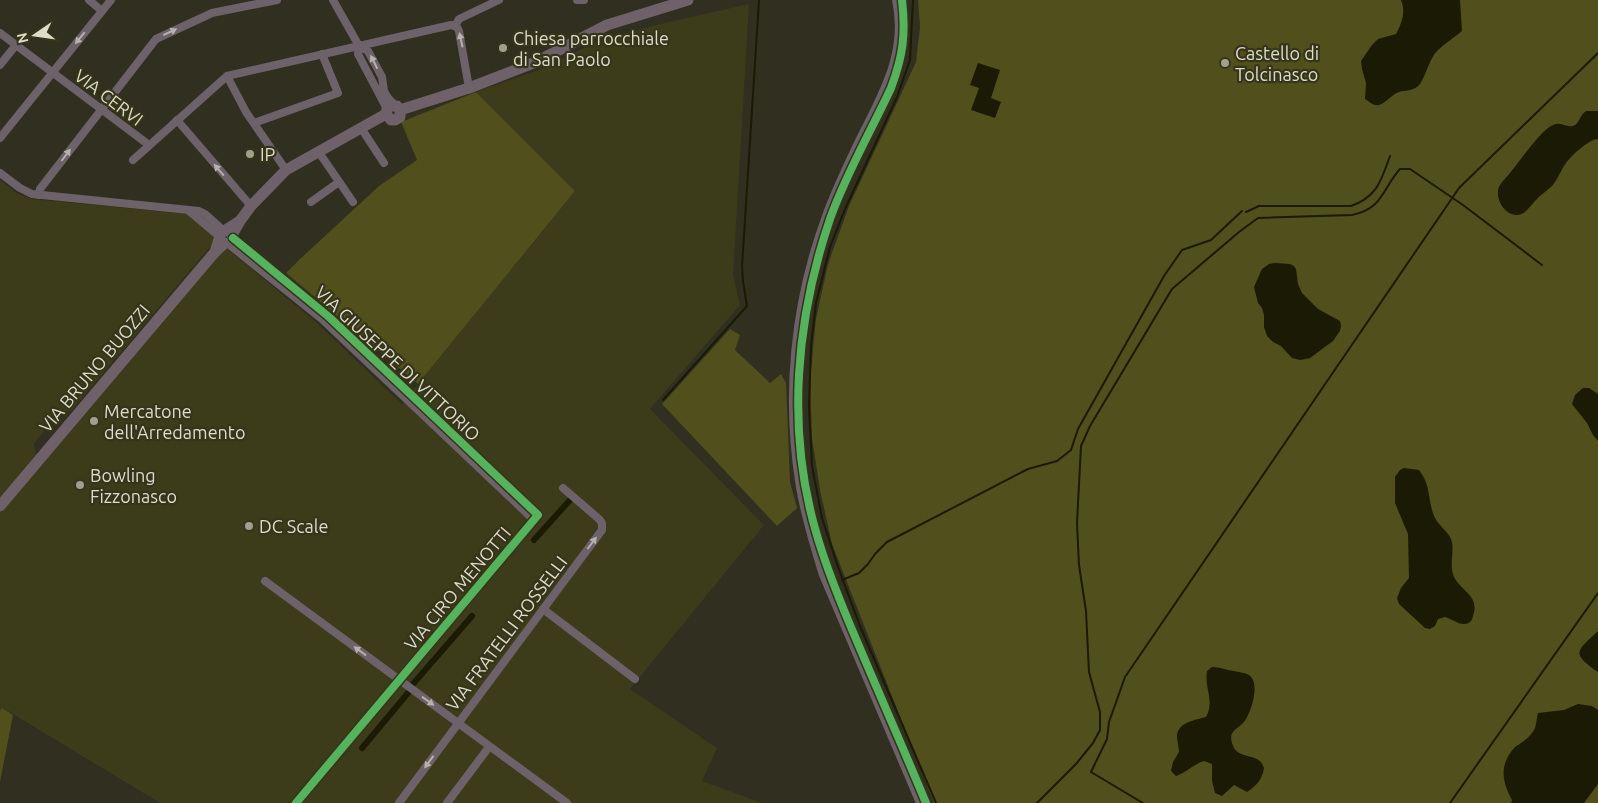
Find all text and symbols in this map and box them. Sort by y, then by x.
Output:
north arrow [10,10,60,60]
one-way arrow [163,28,177,36]
place label: Chiesa parrocchiale di San Paolo [513,28,669,69]
text: N [13,31,31,45]
one-way arrow [75,32,86,44]
one-way arrow [457,32,465,48]
marker: Chiesa parrocchiale di San Paolo [497,42,509,54]
place label: Castello di Tolcinasco [1235,43,1319,84]
one-way arrow [370,55,378,70]
marker: Castello di Tolcinasco [1219,57,1231,69]
street label: VIA CERVI [71,65,147,129]
place label: IP [260,144,276,164]
one-way arrow [61,148,71,162]
marker: IP [244,148,256,160]
one-way arrow [214,163,225,176]
street label: VIA GIUSEPPE DI VITTORIO [312,282,484,444]
street label: VIA BRUNO BUOZZI [35,300,153,436]
place label: Mercatone dell'Arredamento [104,401,245,442]
marker: Mercatone dell'Arredamento [88,415,100,427]
place label: Bowling Fizzonasco [90,465,177,506]
marker: Bowling Fizzonasco [74,479,86,491]
place label: DC Scale [259,516,329,536]
marker: DC Scale [243,520,255,532]
street label: VIA CIRO MENOTTI [400,523,514,653]
one-way arrow [587,536,597,550]
street label: VIA FRATELLI ROSSELLI [441,552,571,714]
one-way arrow [353,646,367,656]
one-way arrow [422,696,435,706]
one-way arrow [424,755,434,769]

